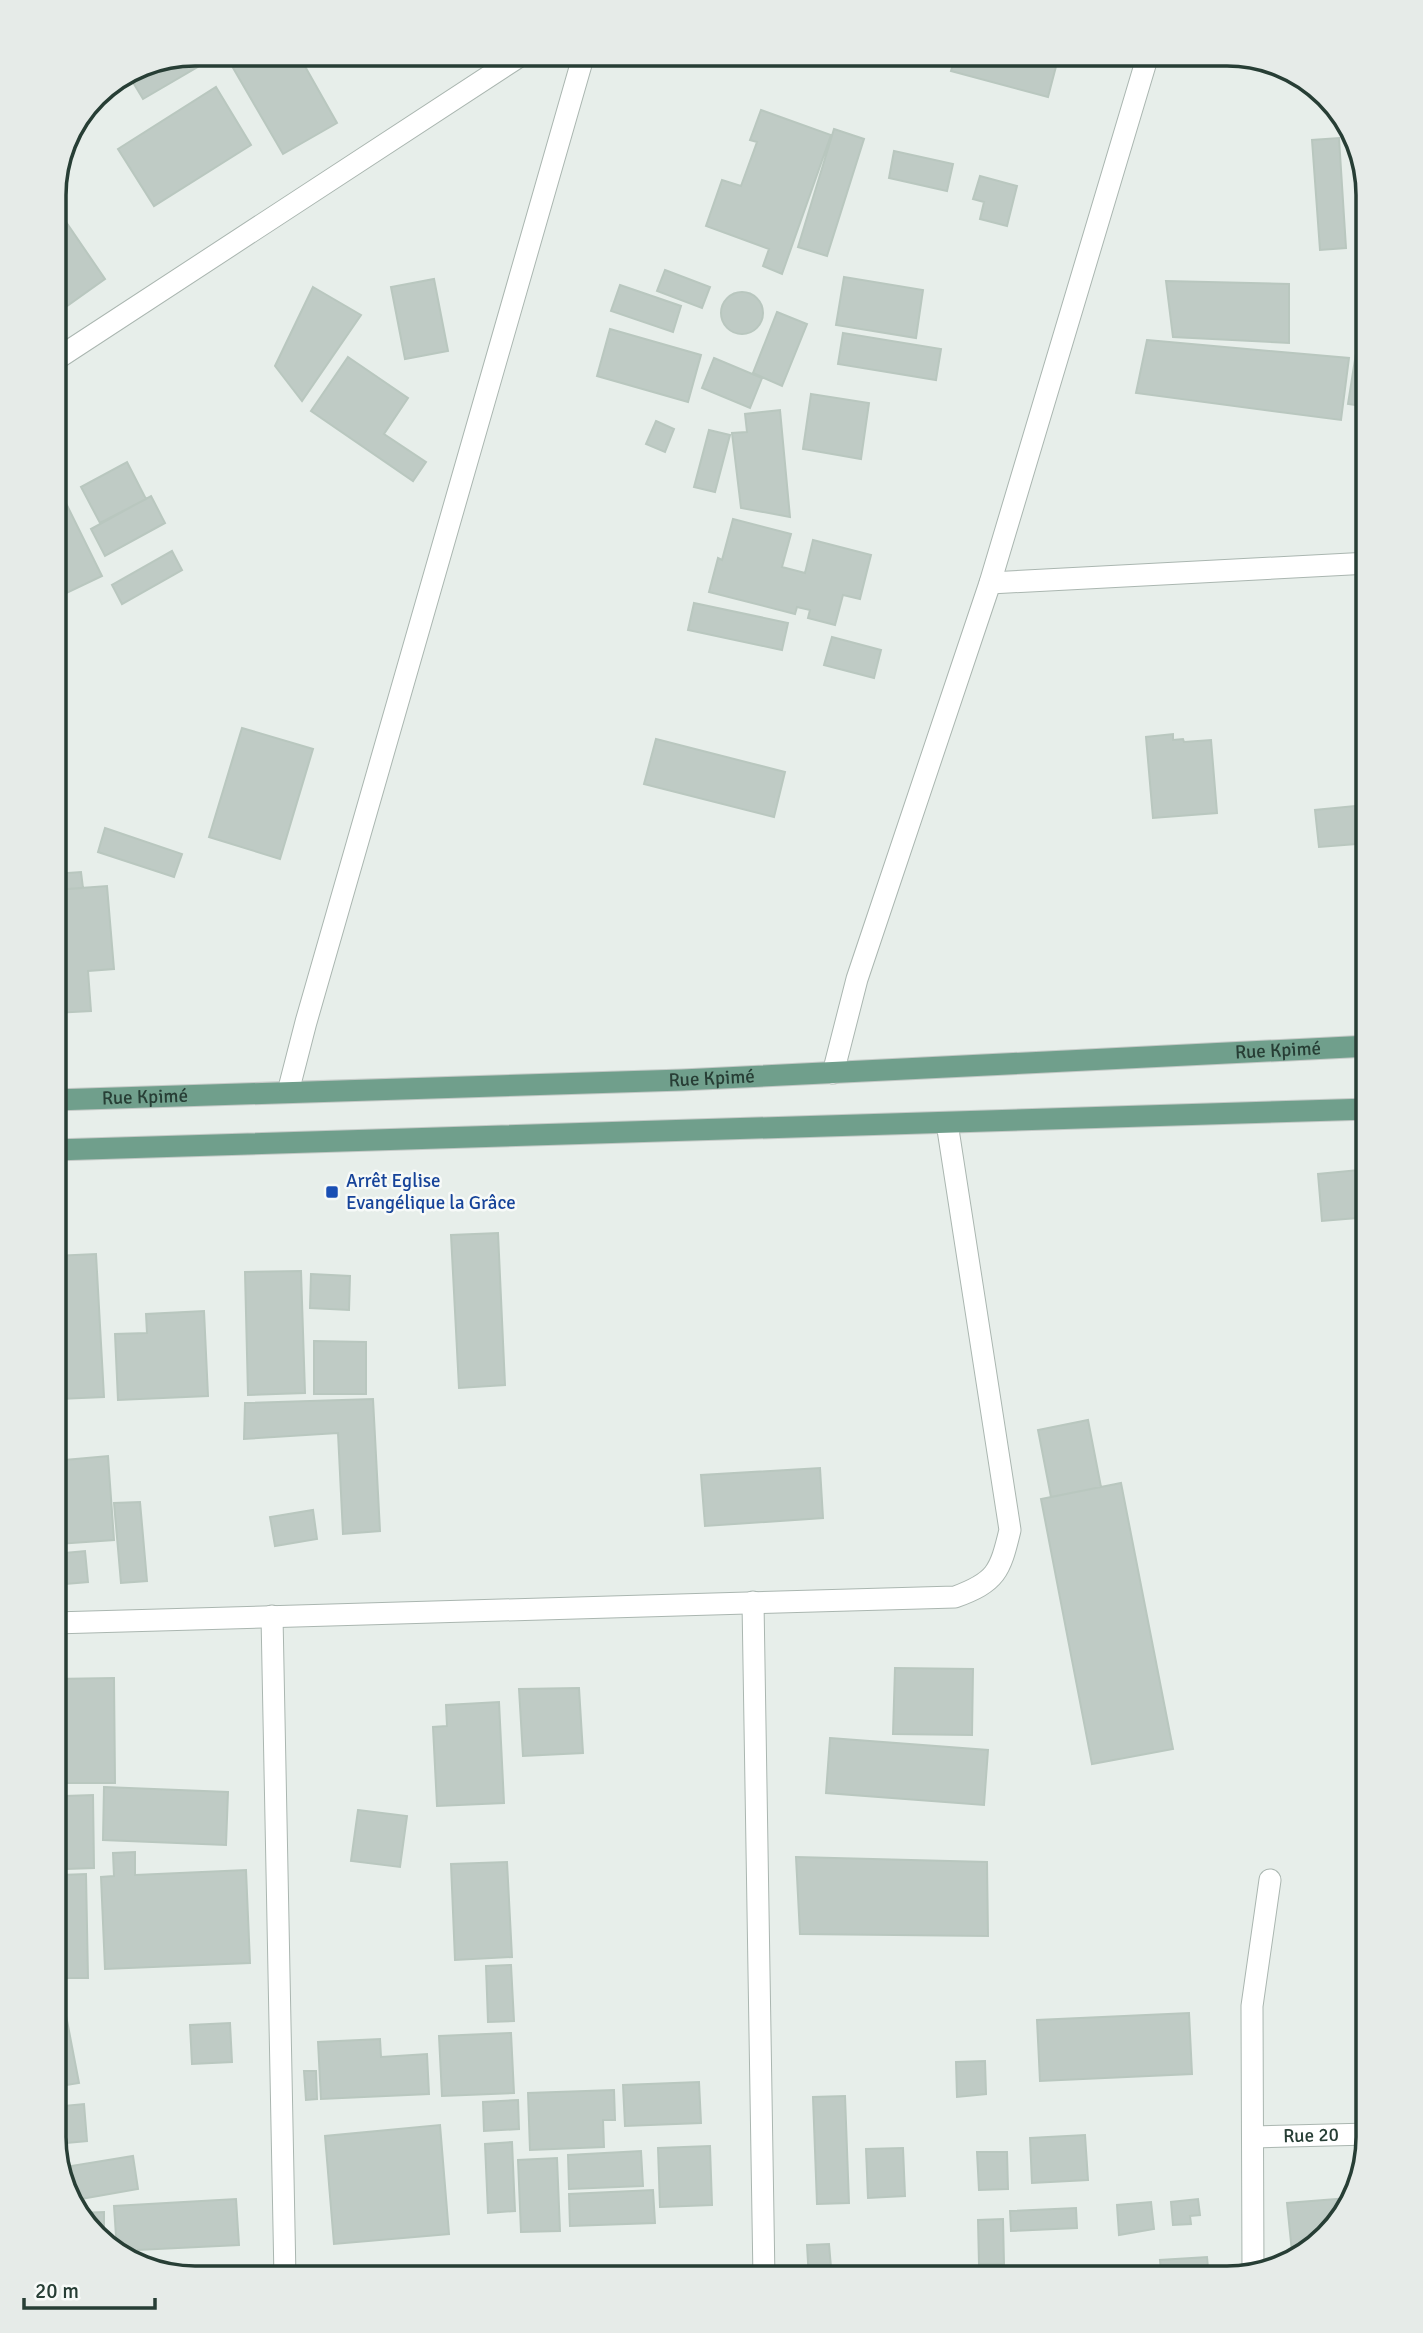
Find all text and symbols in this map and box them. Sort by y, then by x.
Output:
street label: Rue Kpimé [1234,1036,1322,1065]
street label: Rue Kpimé [668,1064,755,1092]
street label: Rue Kpimé [101,1084,188,1110]
place label: Arrêt Eglise Evangélique la Grâce [346,1169,516,1215]
marker: Arrêt Eglise Evangélique la Grâce [324,1184,340,1200]
street label: Rue 20 [1283,2123,1339,2148]
scale bar [24,2266,156,2310]
text: 20 m [35,2278,79,2304]

